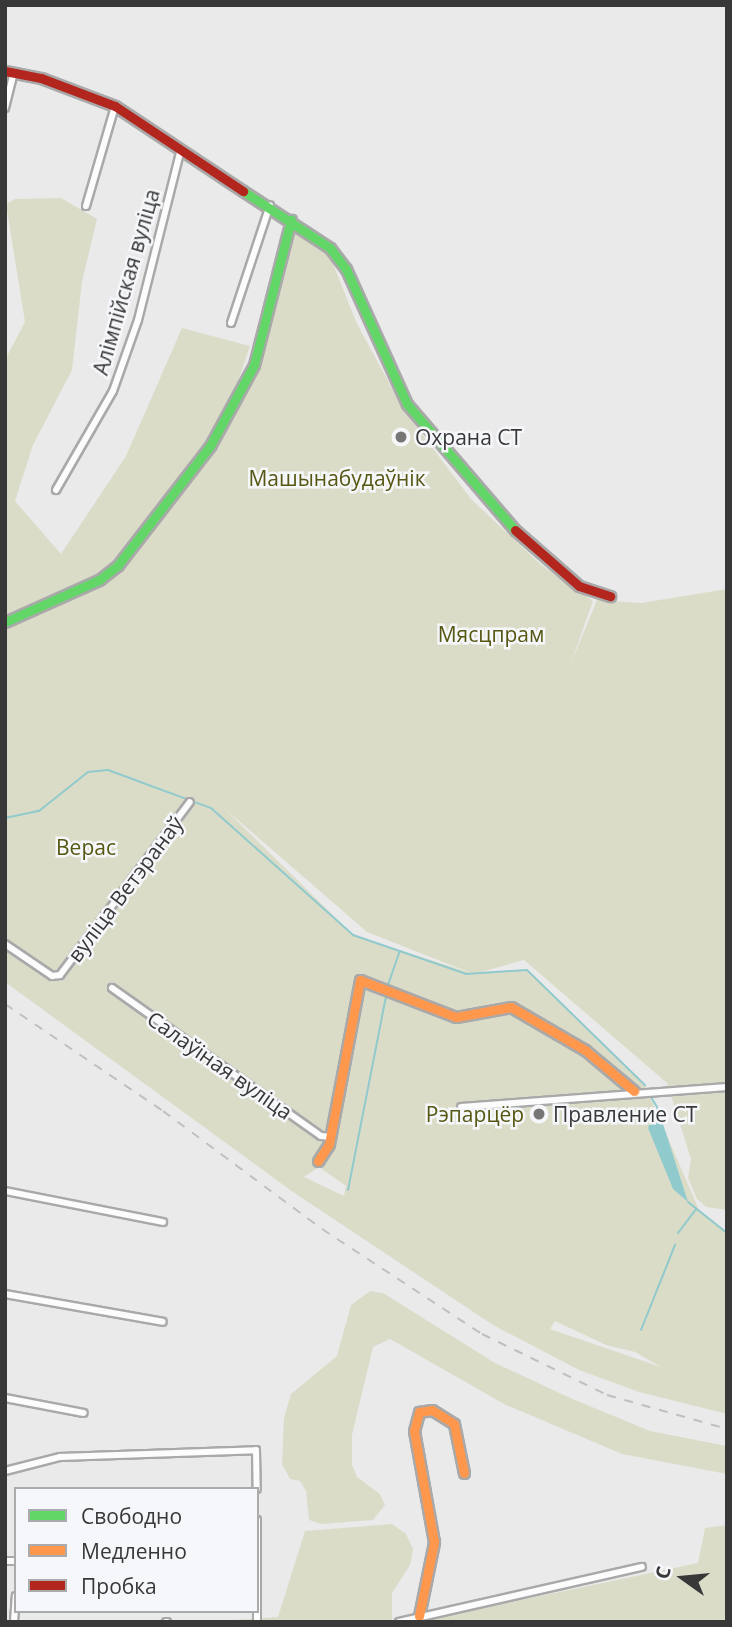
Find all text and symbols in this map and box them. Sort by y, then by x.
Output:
street label: Алімпійская вуліца [87,186,165,378]
place label: Охрана СТ [415,424,522,450]
marker: Охрана СТ [393,429,409,445]
park label: Машынабудаўнік [248,465,426,491]
park label: Мясцпрам [438,621,544,647]
street label: вуліца Ветэранаў [62,811,188,967]
park label: Верас [56,834,116,860]
street label: Салаўіная вуліца [143,1006,297,1124]
park label: Рэпарцёр [426,1101,524,1127]
place label: Правление СТ [553,1101,697,1127]
marker: Правление СТ [531,1106,547,1122]
legend [14,1487,259,1613]
text: Свободно [81,1502,182,1530]
text: Медленно [81,1537,187,1565]
north arrow [648,1543,718,1613]
text: С [649,1563,677,1582]
text: Пробка [81,1572,157,1600]

